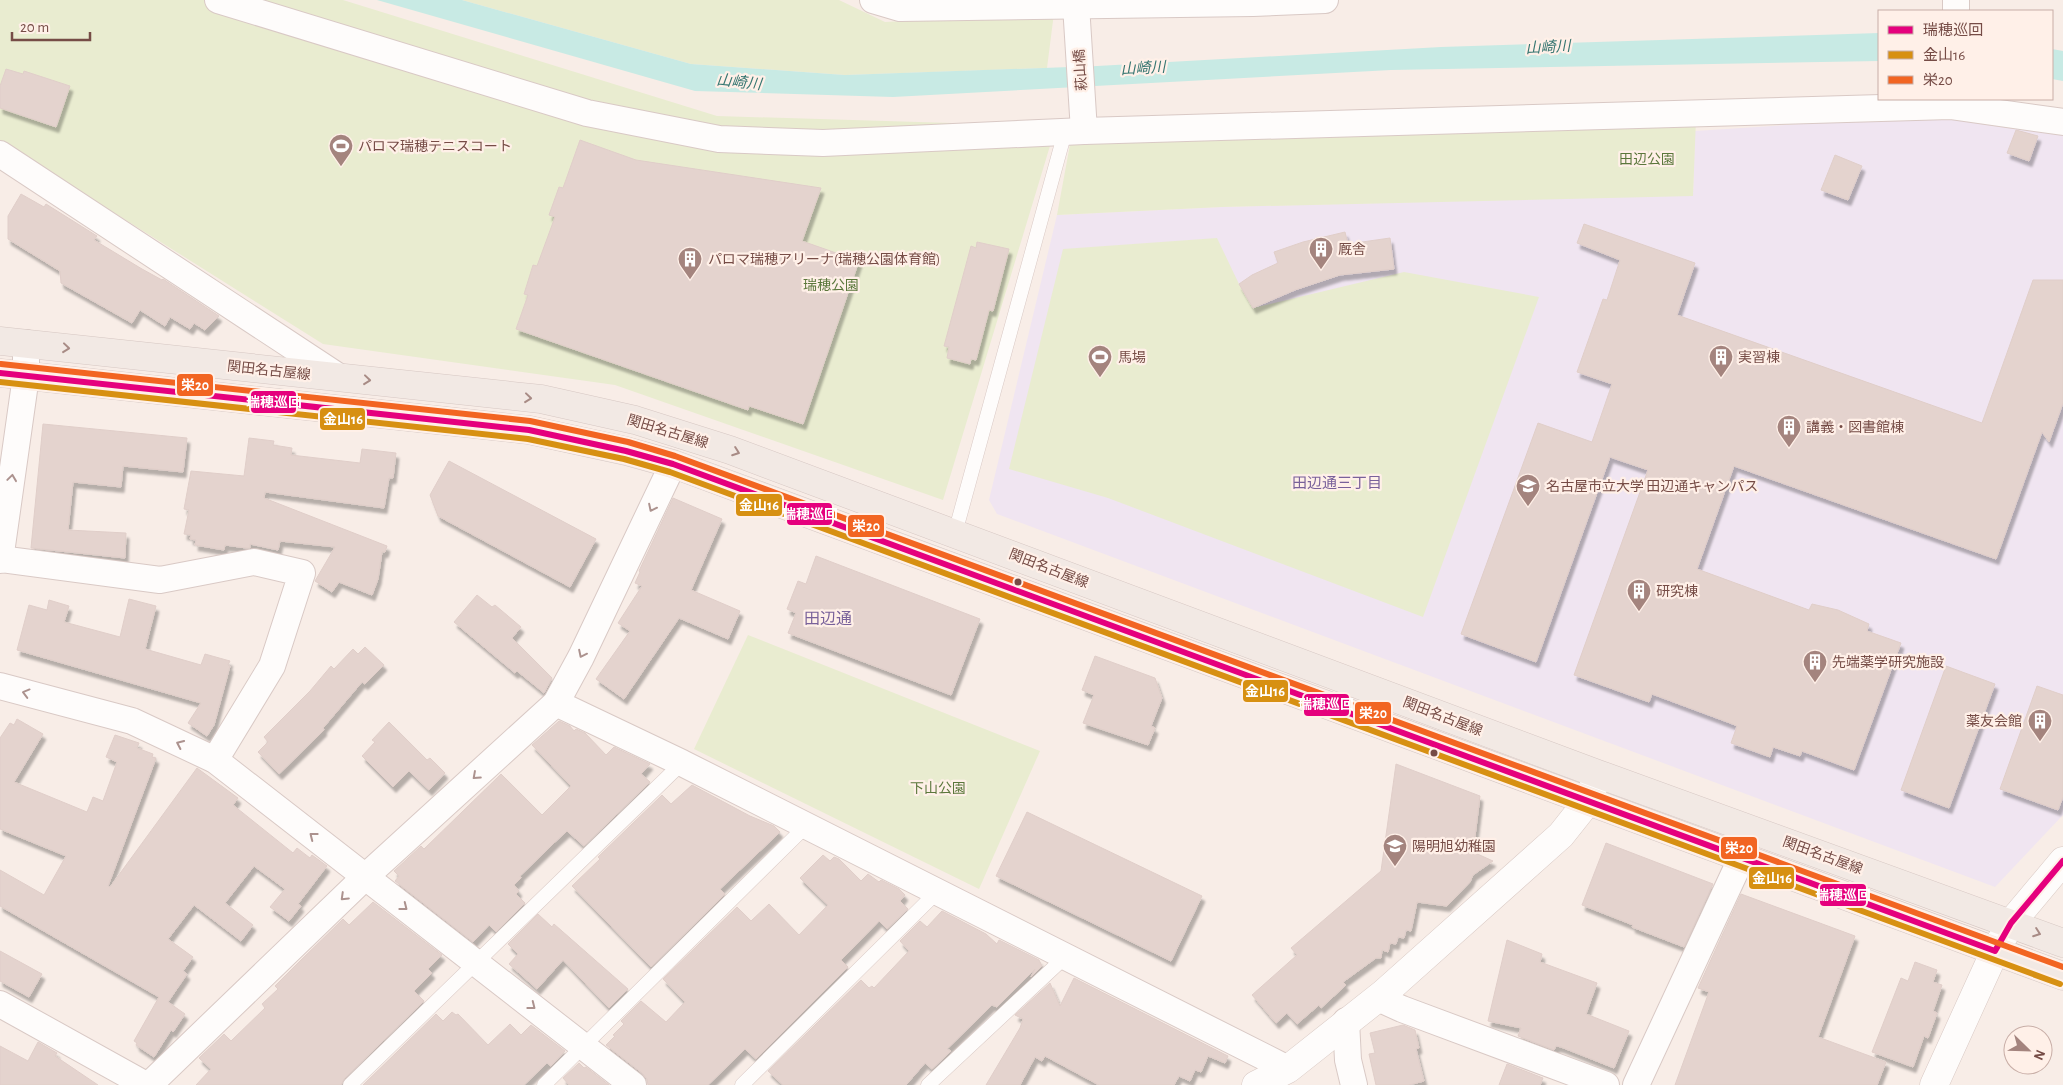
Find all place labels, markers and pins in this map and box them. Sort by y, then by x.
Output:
sports icon: パロマ瑞穂テニスコート [328,133,354,167]
place label: パロマ瑞穂テニスコート [358,139,512,154]
building icon: 厩舎 [1308,236,1334,270]
place label: 厩舎 [1338,242,1366,257]
building icon: パロマ瑞穂アリーナ(瑞穂公園体育館) [677,246,703,280]
place label: パロマ瑞穂アリーナ(瑞穂公園体育館) [708,252,940,267]
sports icon: 馬場 [1087,344,1113,378]
building icon: 実習棟 [1708,344,1734,378]
place label: 実習棟 [1738,349,1780,365]
place label: 馬場 [1118,350,1146,365]
building icon: 講義・図書館棟 [1776,414,1802,448]
place label: 講義・図書館棟 [1806,419,1904,435]
school or university icon: 名古屋市立大学 田辺通キャンパス [1515,473,1541,507]
place label: 名古屋市立大学 田辺通キャンパス [1546,479,1758,494]
unlabelled marker [1013,577,1023,587]
building icon: 研究棟 [1626,578,1652,612]
place label: 研究棟 [1656,583,1698,599]
building icon: 先端薬学研究施設 [1802,649,1828,683]
place label: 先端薬学研究施設 [1832,654,1944,670]
building icon: 薬友会館 [2027,708,2053,742]
place label: 薬友会館 [1966,714,2022,729]
unlabelled marker [1429,748,1439,758]
school or university icon: 陽明旭幼稚園 [1382,833,1408,867]
place label: 陽明旭幼稚園 [1412,839,1496,854]

